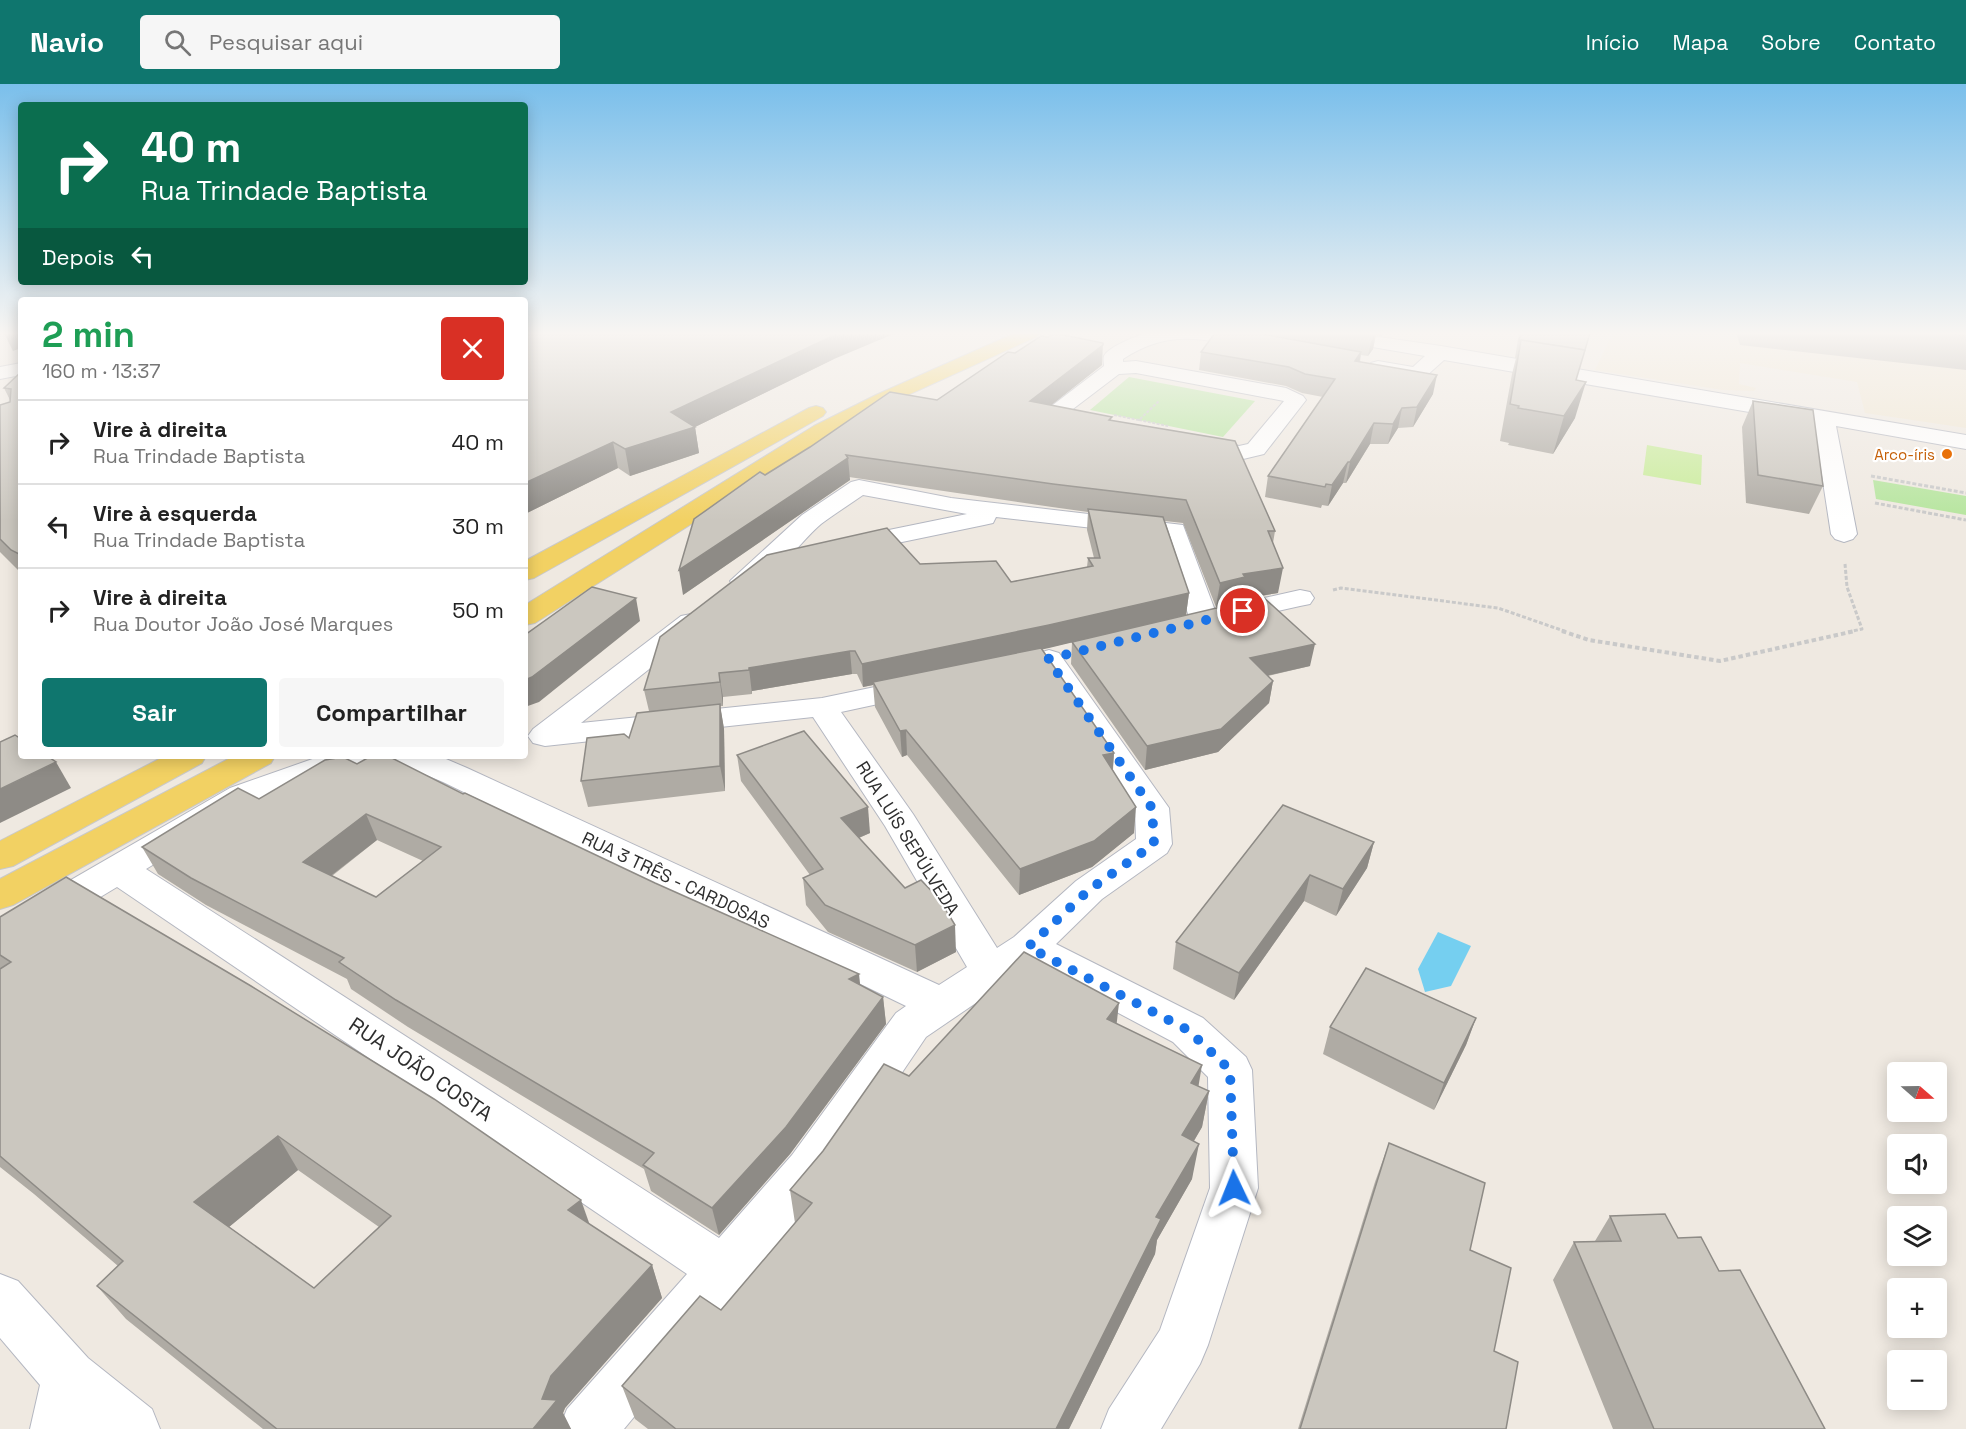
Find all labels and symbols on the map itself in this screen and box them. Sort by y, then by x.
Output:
place label: Arco-íris [1874,445,1935,464]
marker: Arco-íris [1940,447,1954,461]
pin [1217,585,1268,636]
street label: RUA LUÍS SEPÚLVEDA [851,757,965,919]
street label: RUA 3 TRÊS - CARDOSAS [578,826,774,934]
street label: RUA JOÃO COSTA [344,1011,498,1127]
north arrow [1887,1062,1947,1122]
position arrow [1202,1156,1266,1220]

